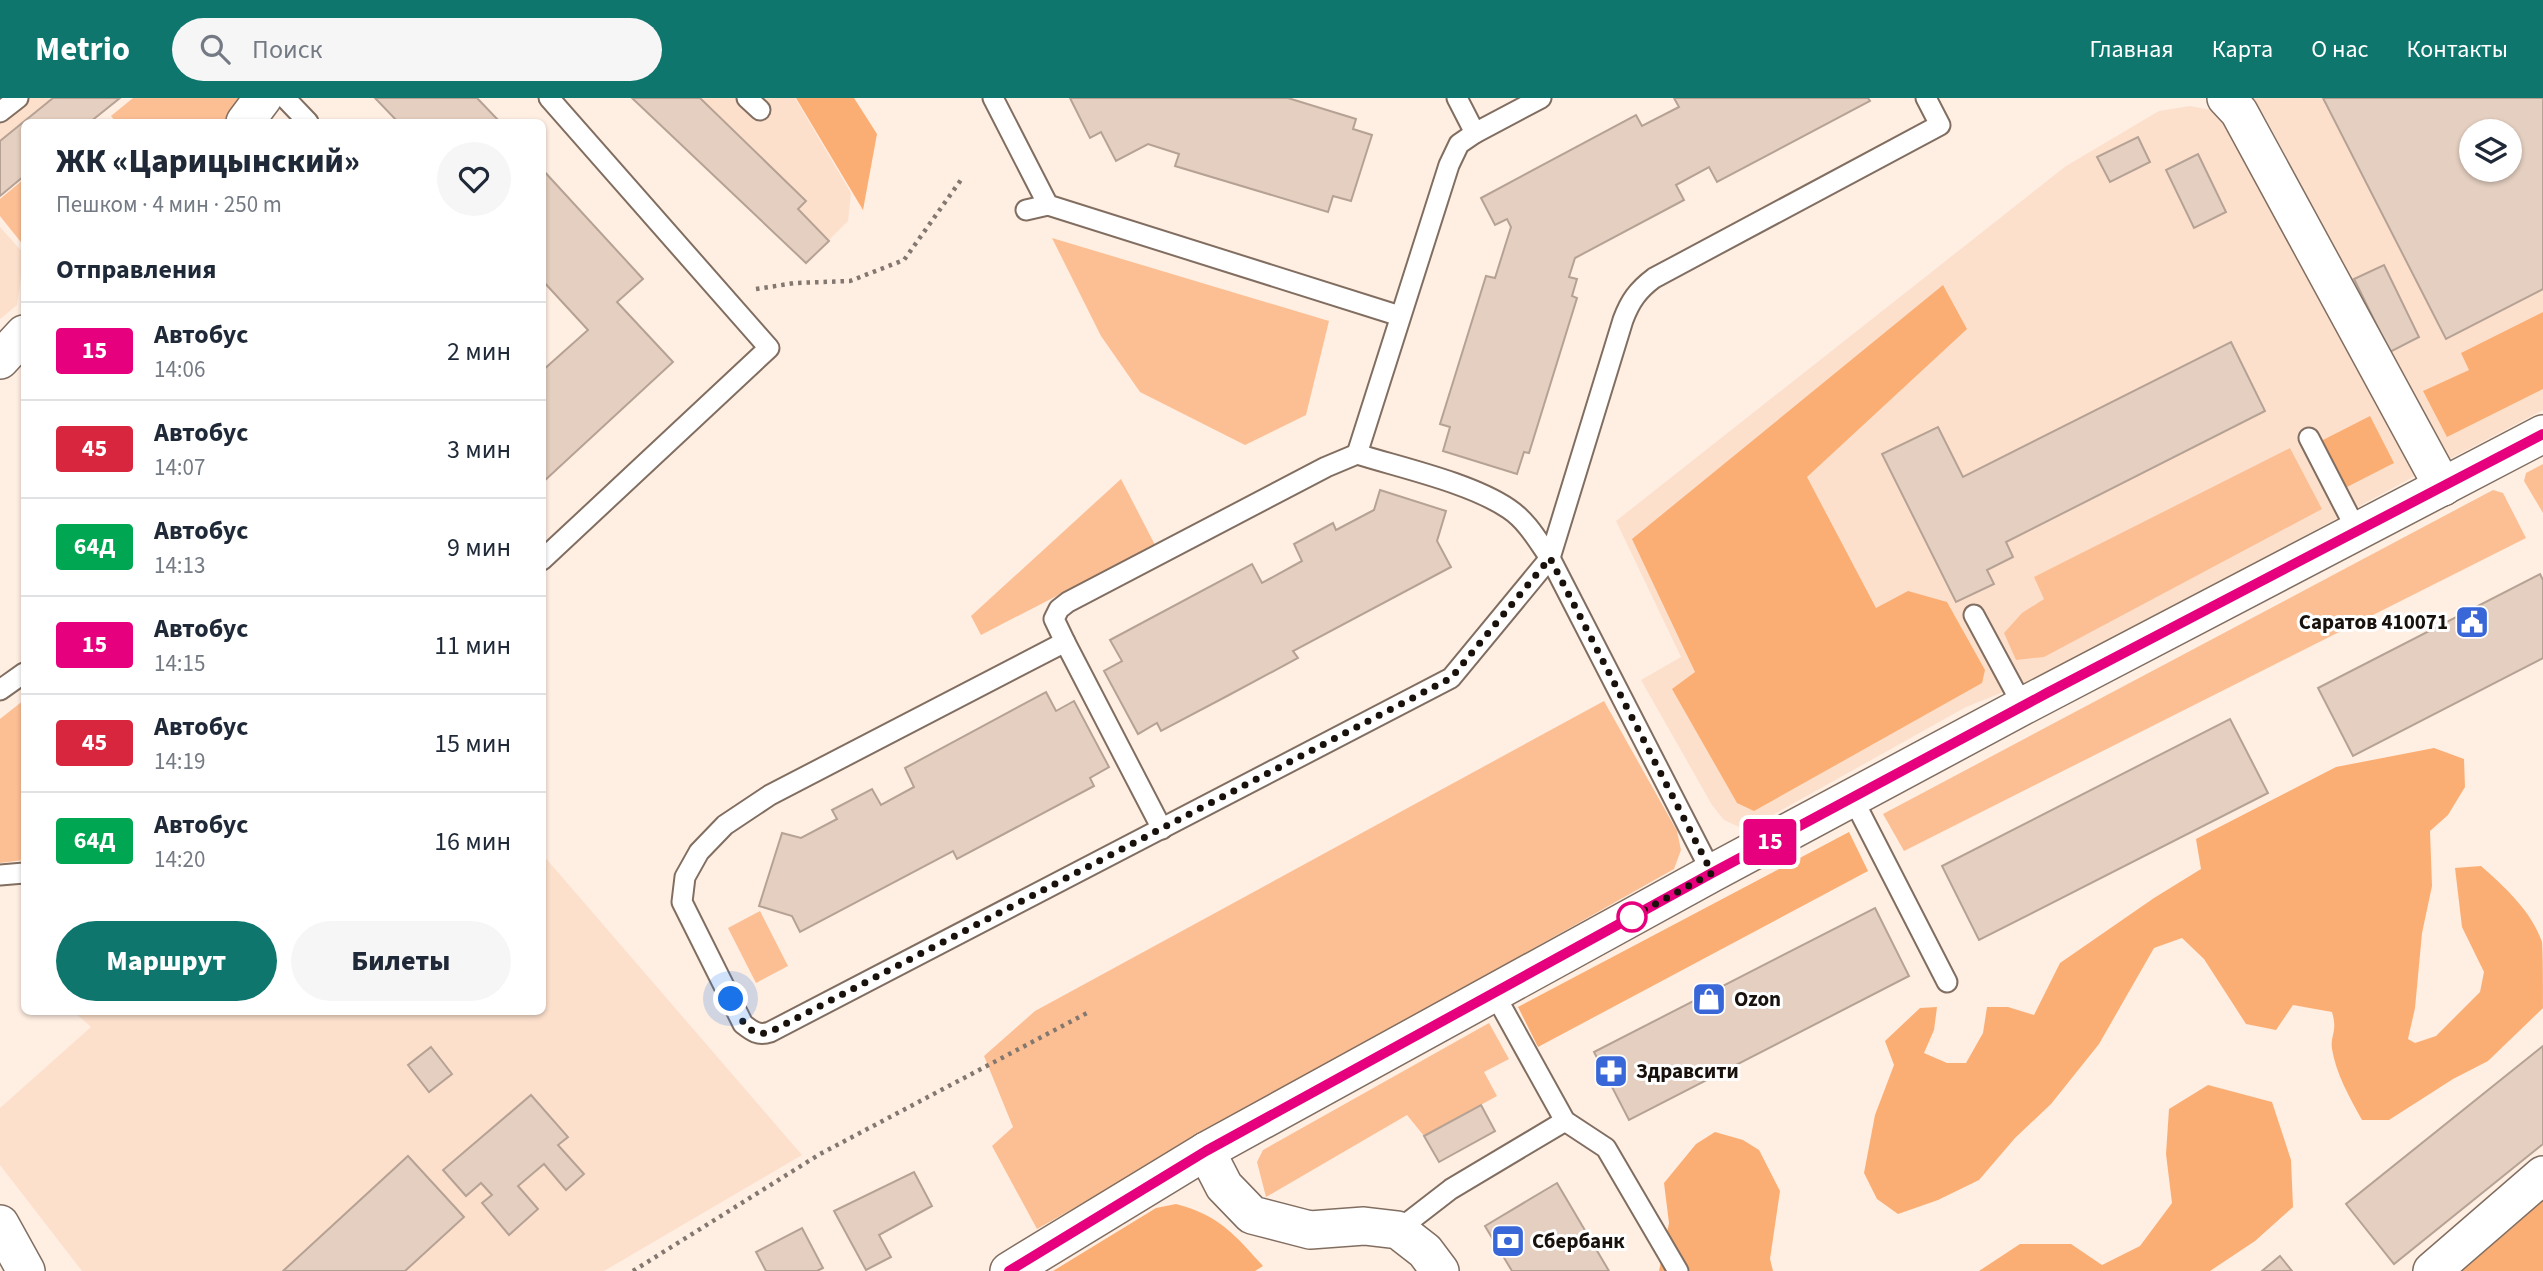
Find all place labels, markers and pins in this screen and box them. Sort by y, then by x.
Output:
public building icon: Саратов 410071 [2453,603,2491,641]
place label: Саратов 410071 [2299,607,2448,637]
unlabelled marker [1617,902,1647,932]
shop icon: Ozon [1690,980,1728,1018]
place label: Ozon [1734,984,1781,1014]
pharmacy icon: Здравсити [1592,1052,1630,1090]
place label: Здравсити [1636,1056,1739,1086]
bank icon: Сбербанк [1489,1222,1527,1260]
place label: Сбербанк [1532,1226,1625,1256]

